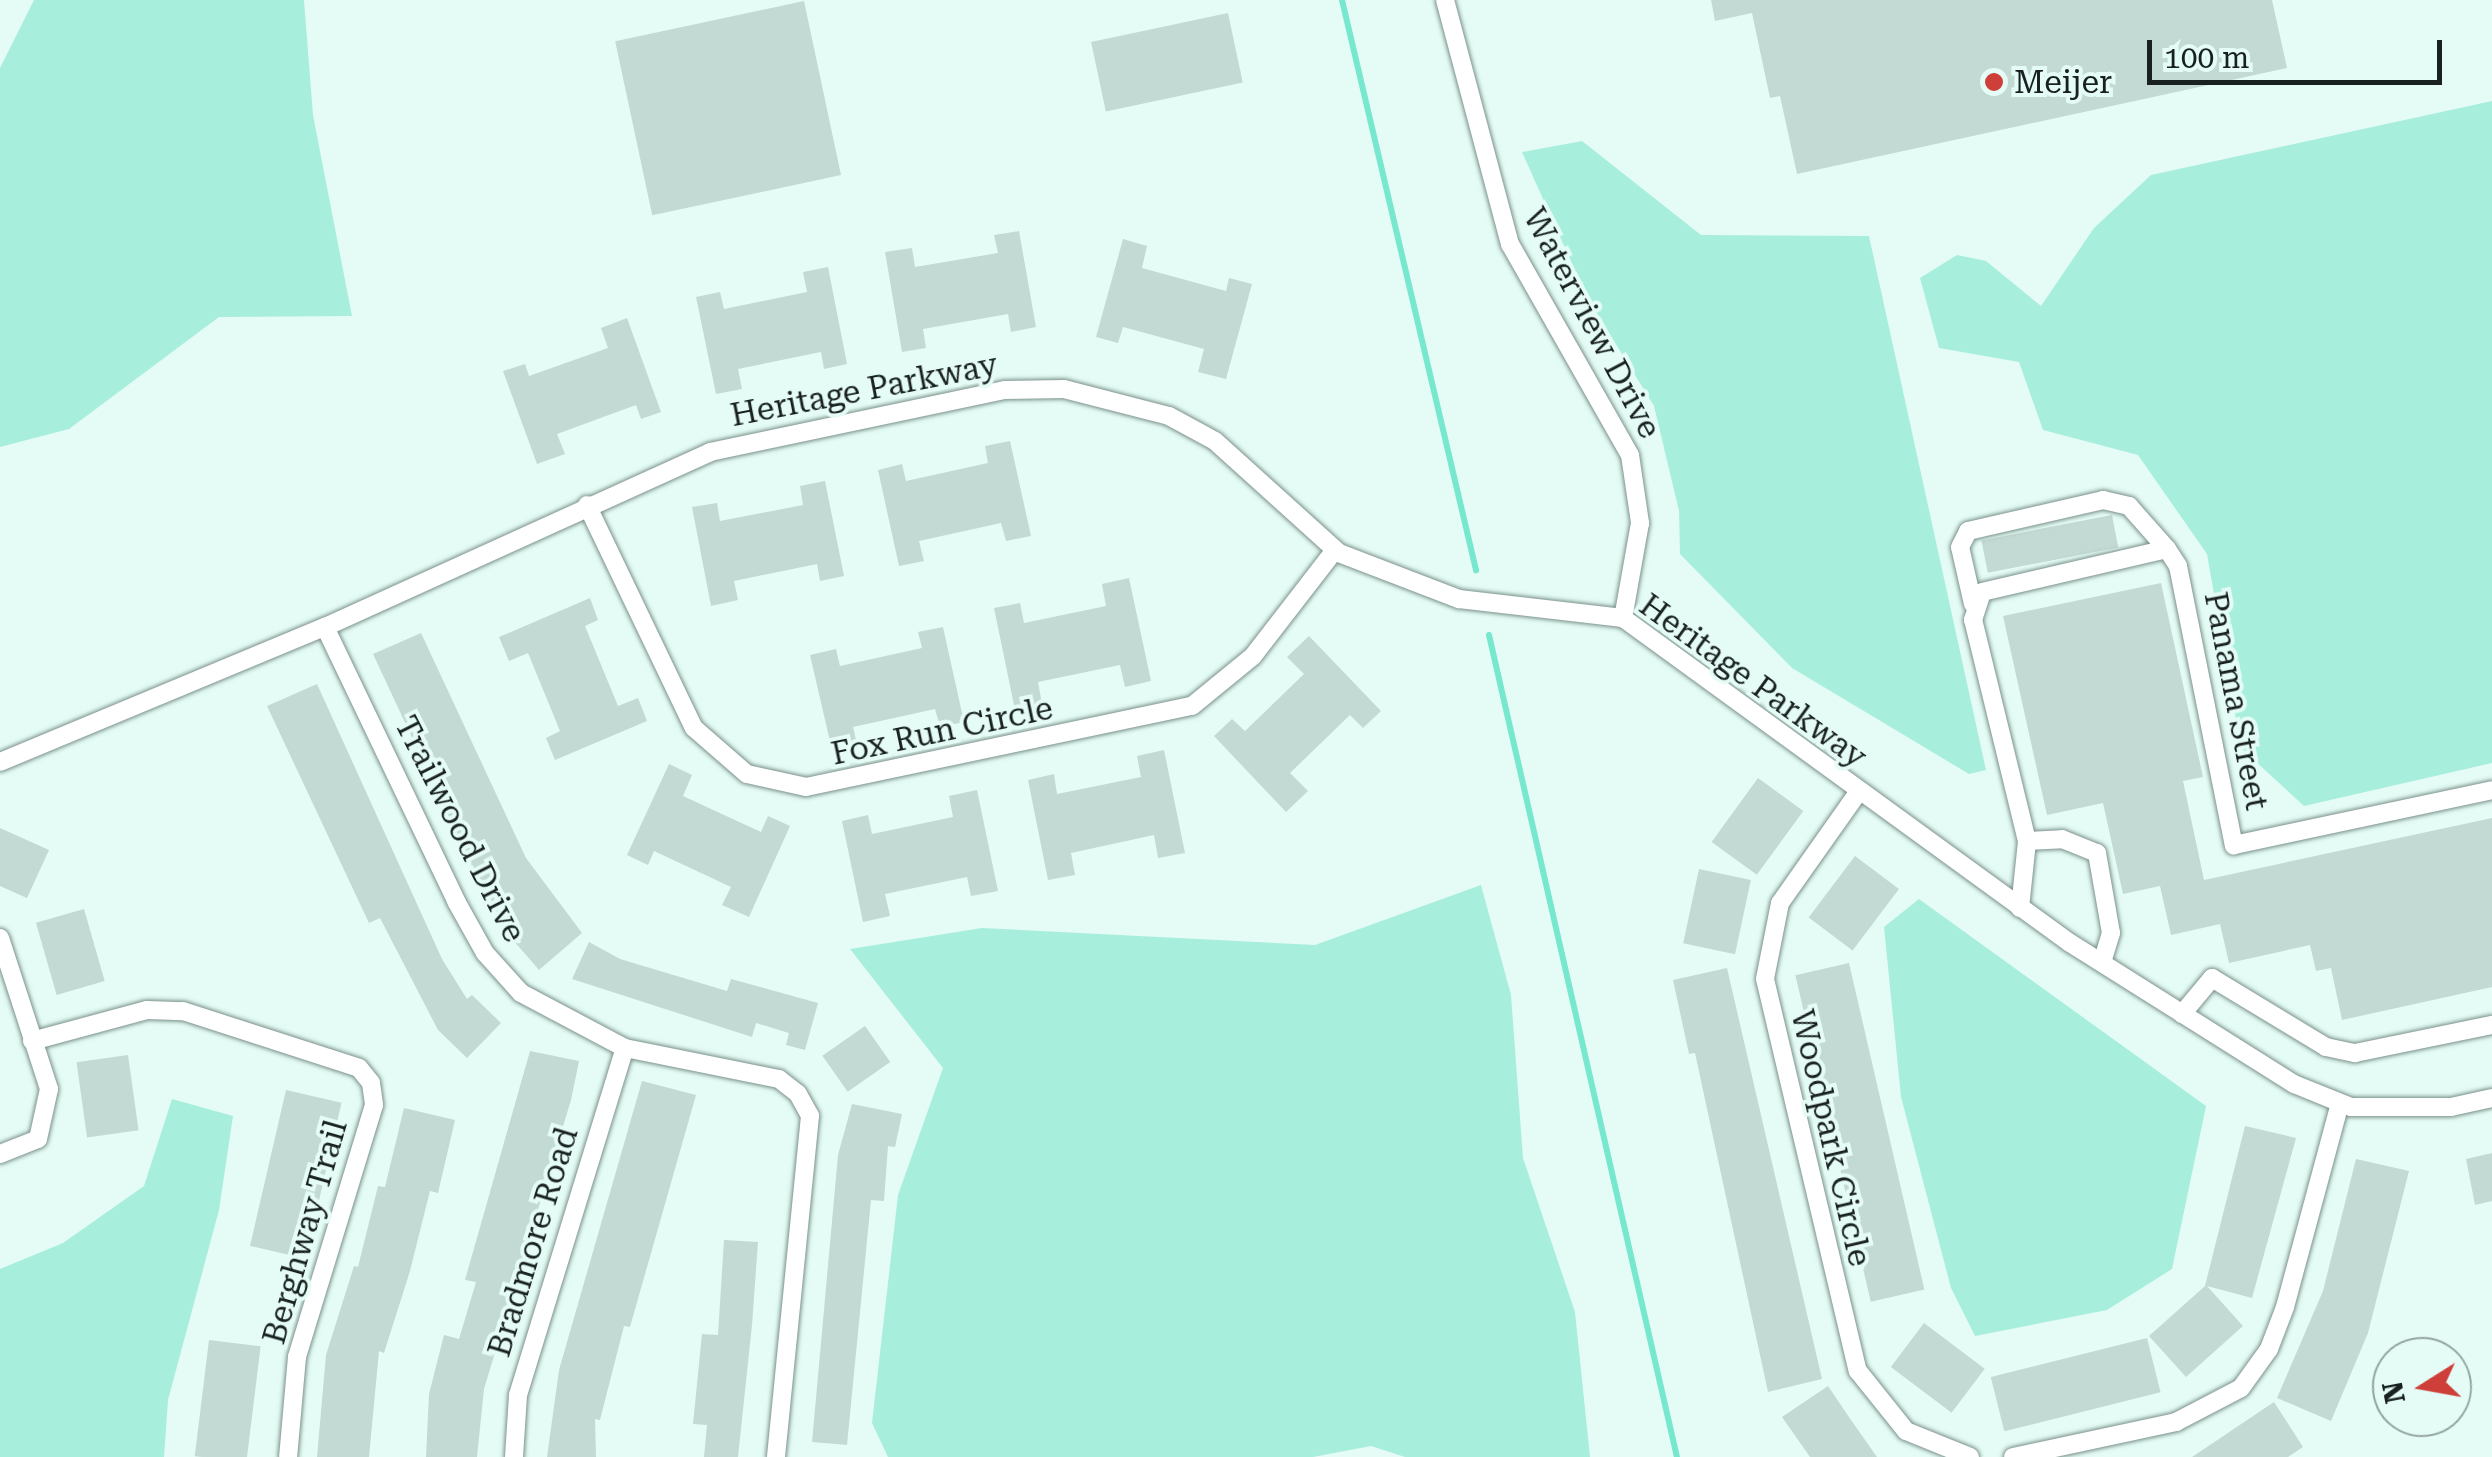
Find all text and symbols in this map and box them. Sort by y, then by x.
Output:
scale bar [2152,20,2447,82]
text: 100 m [2164,40,2249,75]
place label: Meijer [2014,63,2112,101]
marker: Meijer [1983,71,2005,93]
street label: Waterview Drive [1515,201,1669,445]
street label: Heritage Parkway [727,345,1001,435]
street label: Heritage Parkway [1632,586,1874,776]
street label: Panama Street [2196,589,2276,813]
street label: Fox Run Circle [828,689,1056,773]
street label: Trailwood Drive [386,710,534,948]
street label: Woodpark Circle [1783,1006,1879,1270]
street label: Berghway Trail [255,1116,355,1348]
street label: Bradmore Road [480,1123,586,1361]
north arrow [2372,1337,2472,1437]
text: N [2376,1379,2412,1406]

